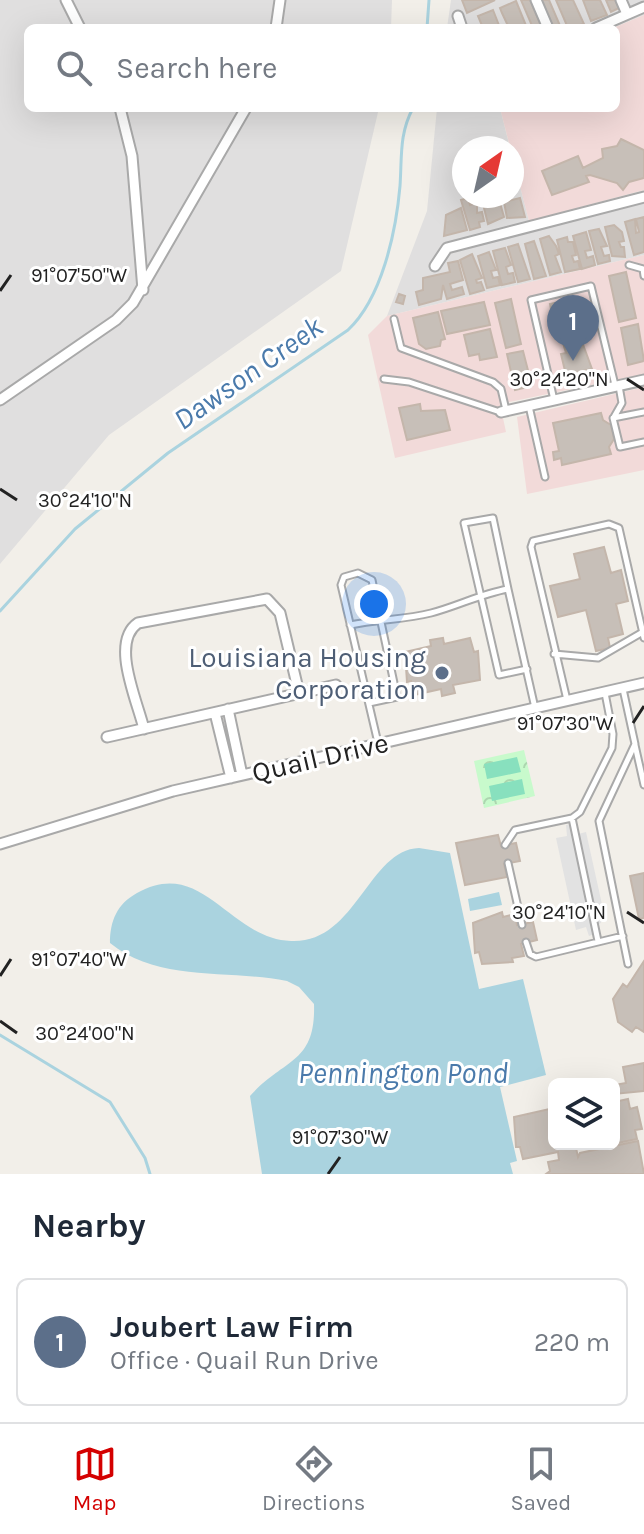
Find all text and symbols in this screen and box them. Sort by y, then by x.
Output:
search box [24,24,620,112]
icon: search [52,46,96,90]
text: Search here [116,50,277,86]
north arrow [452,136,524,208]
text: 91°07'50"W [31,264,127,287]
pin: 1 [547,295,599,361]
water label: Dawson Creek [166,308,330,438]
text: 30°24'20"N [509,368,609,391]
text: 30°24'10"N [38,489,132,512]
your location [354,584,394,624]
place label: Louisiana Housing Corporation [188,641,426,706]
marker: Louisiana Housing Corporation [433,664,451,682]
text: 91°07'30"W [517,712,613,735]
street label: Quail Drive [249,726,391,789]
text: 30°24'10"N [512,901,606,924]
text: 91°07'40"W [31,948,127,971]
text: 30°24'00"N [35,1022,135,1045]
water label: Pennington Pond [298,1055,508,1091]
map controls [548,1078,620,1150]
button: layers [548,1078,620,1150]
text: 91°07'30"W [292,1126,388,1149]
text: Nearby [32,1206,146,1246]
text: Joubert Law Firm [110,1309,354,1345]
text: 1 [55,1327,65,1358]
text: 220 m [534,1327,610,1358]
text: Office · Quail Run Drive [110,1345,379,1376]
tab: Map [73,1442,117,1516]
tab: Directions [262,1442,365,1516]
tab: Saved [511,1442,571,1516]

